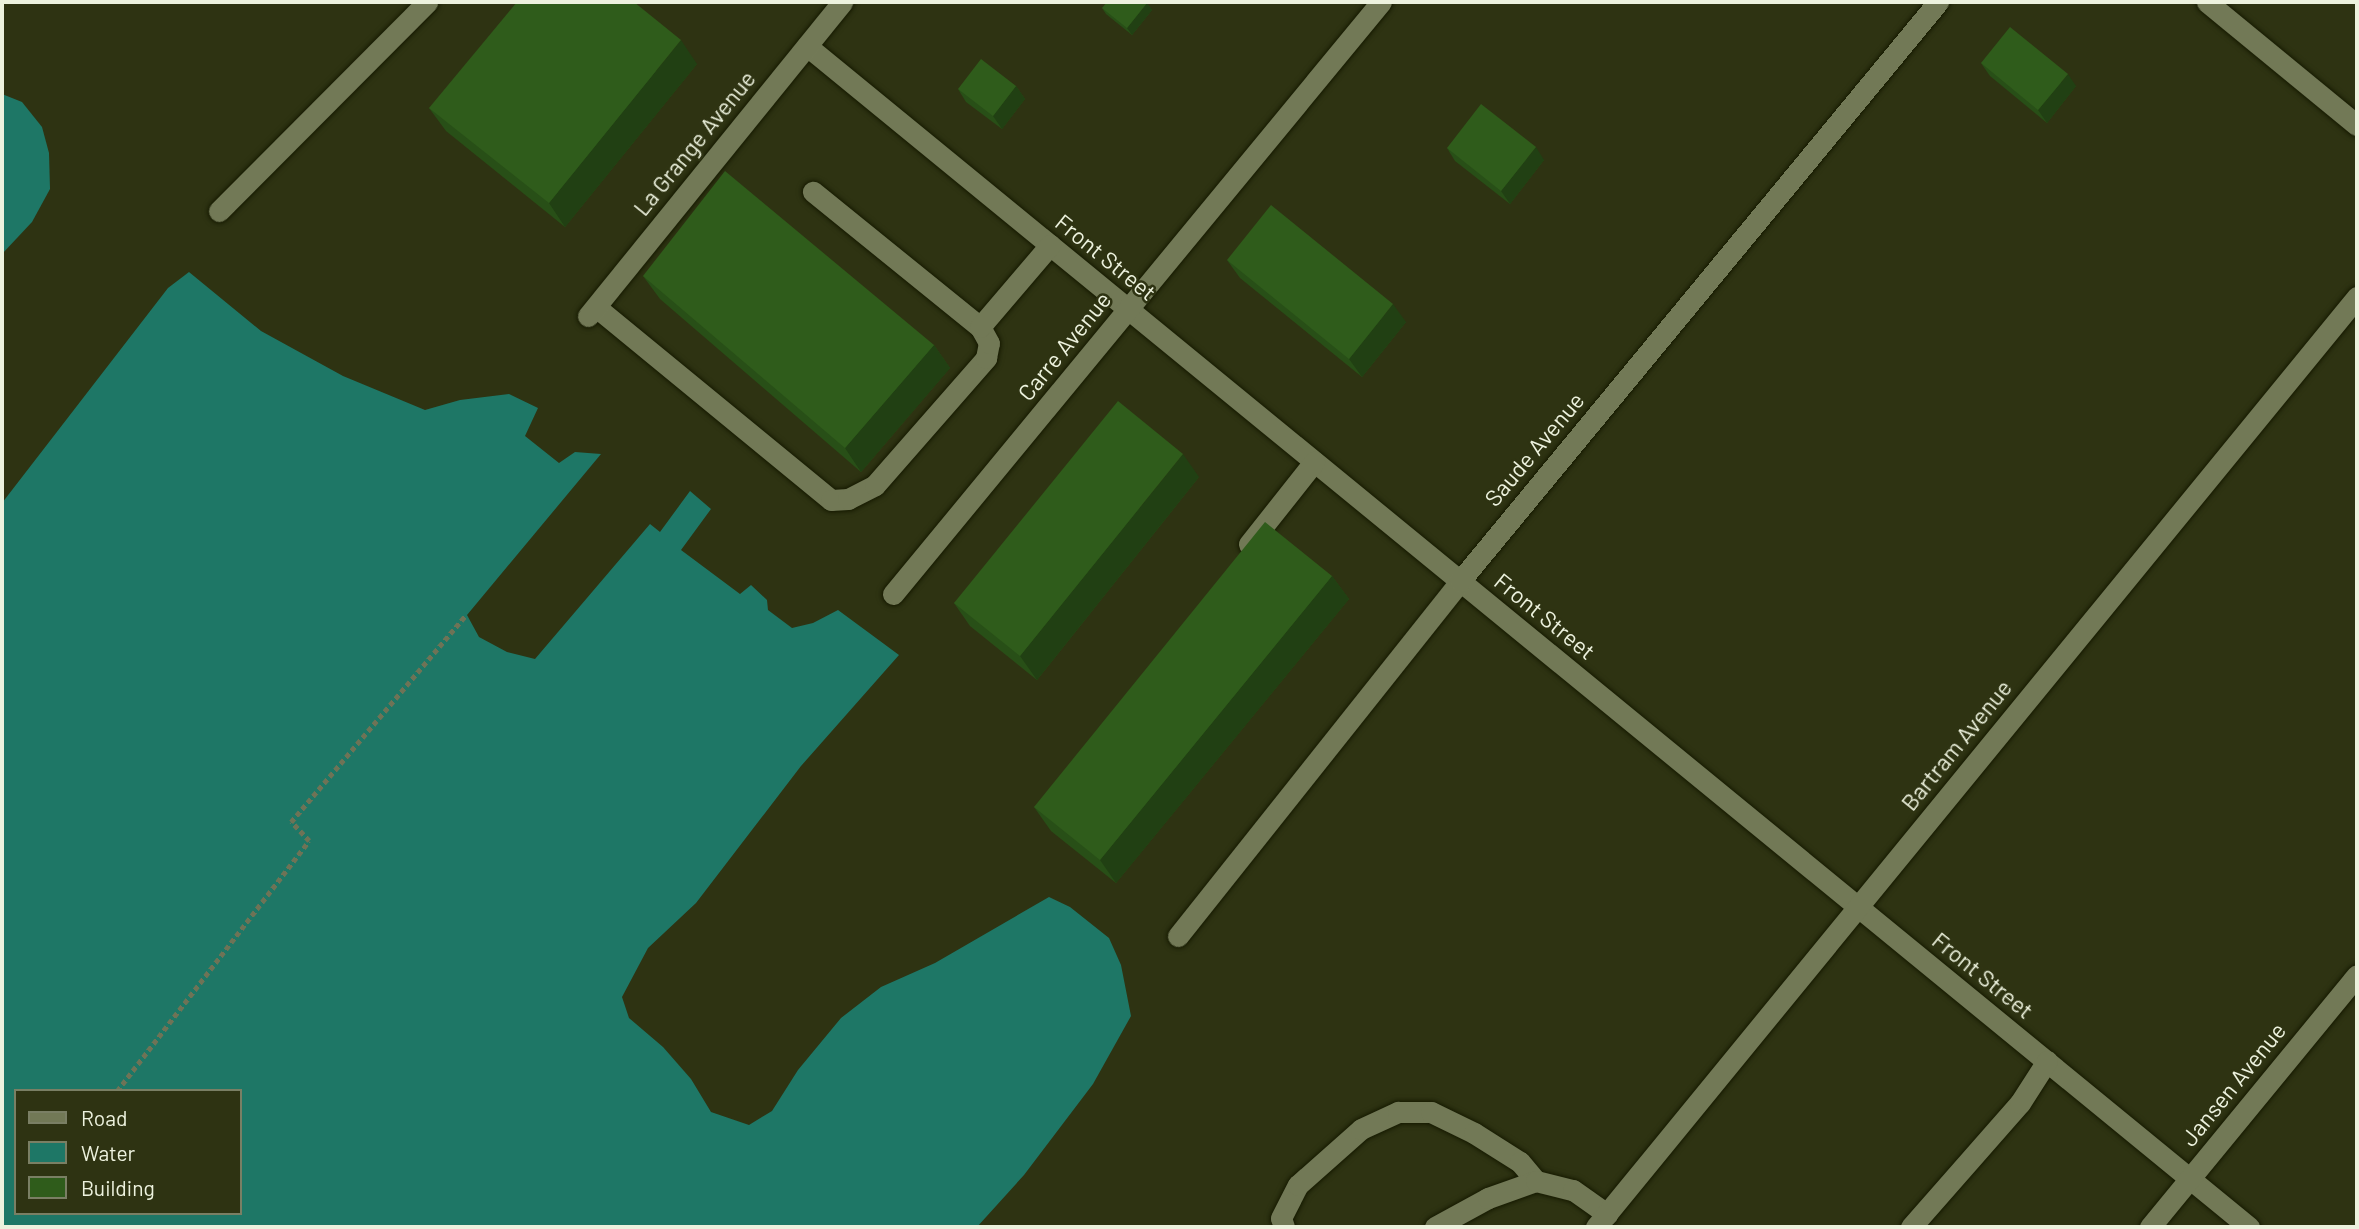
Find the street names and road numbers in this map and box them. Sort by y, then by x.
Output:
street label: La Grange Avenue [627,65,761,221]
street label: Front Street [1050,208,1162,306]
street label: Carre Avenue [1012,286,1116,406]
street label: Saude Avenue [1478,387,1590,511]
street label: Front Street [1489,567,1601,665]
street label: Bartram Avenue [1895,674,2017,816]
street label: Front Street [1927,926,2039,1024]
street label: Jansen Avenue [2175,1017,2291,1151]

